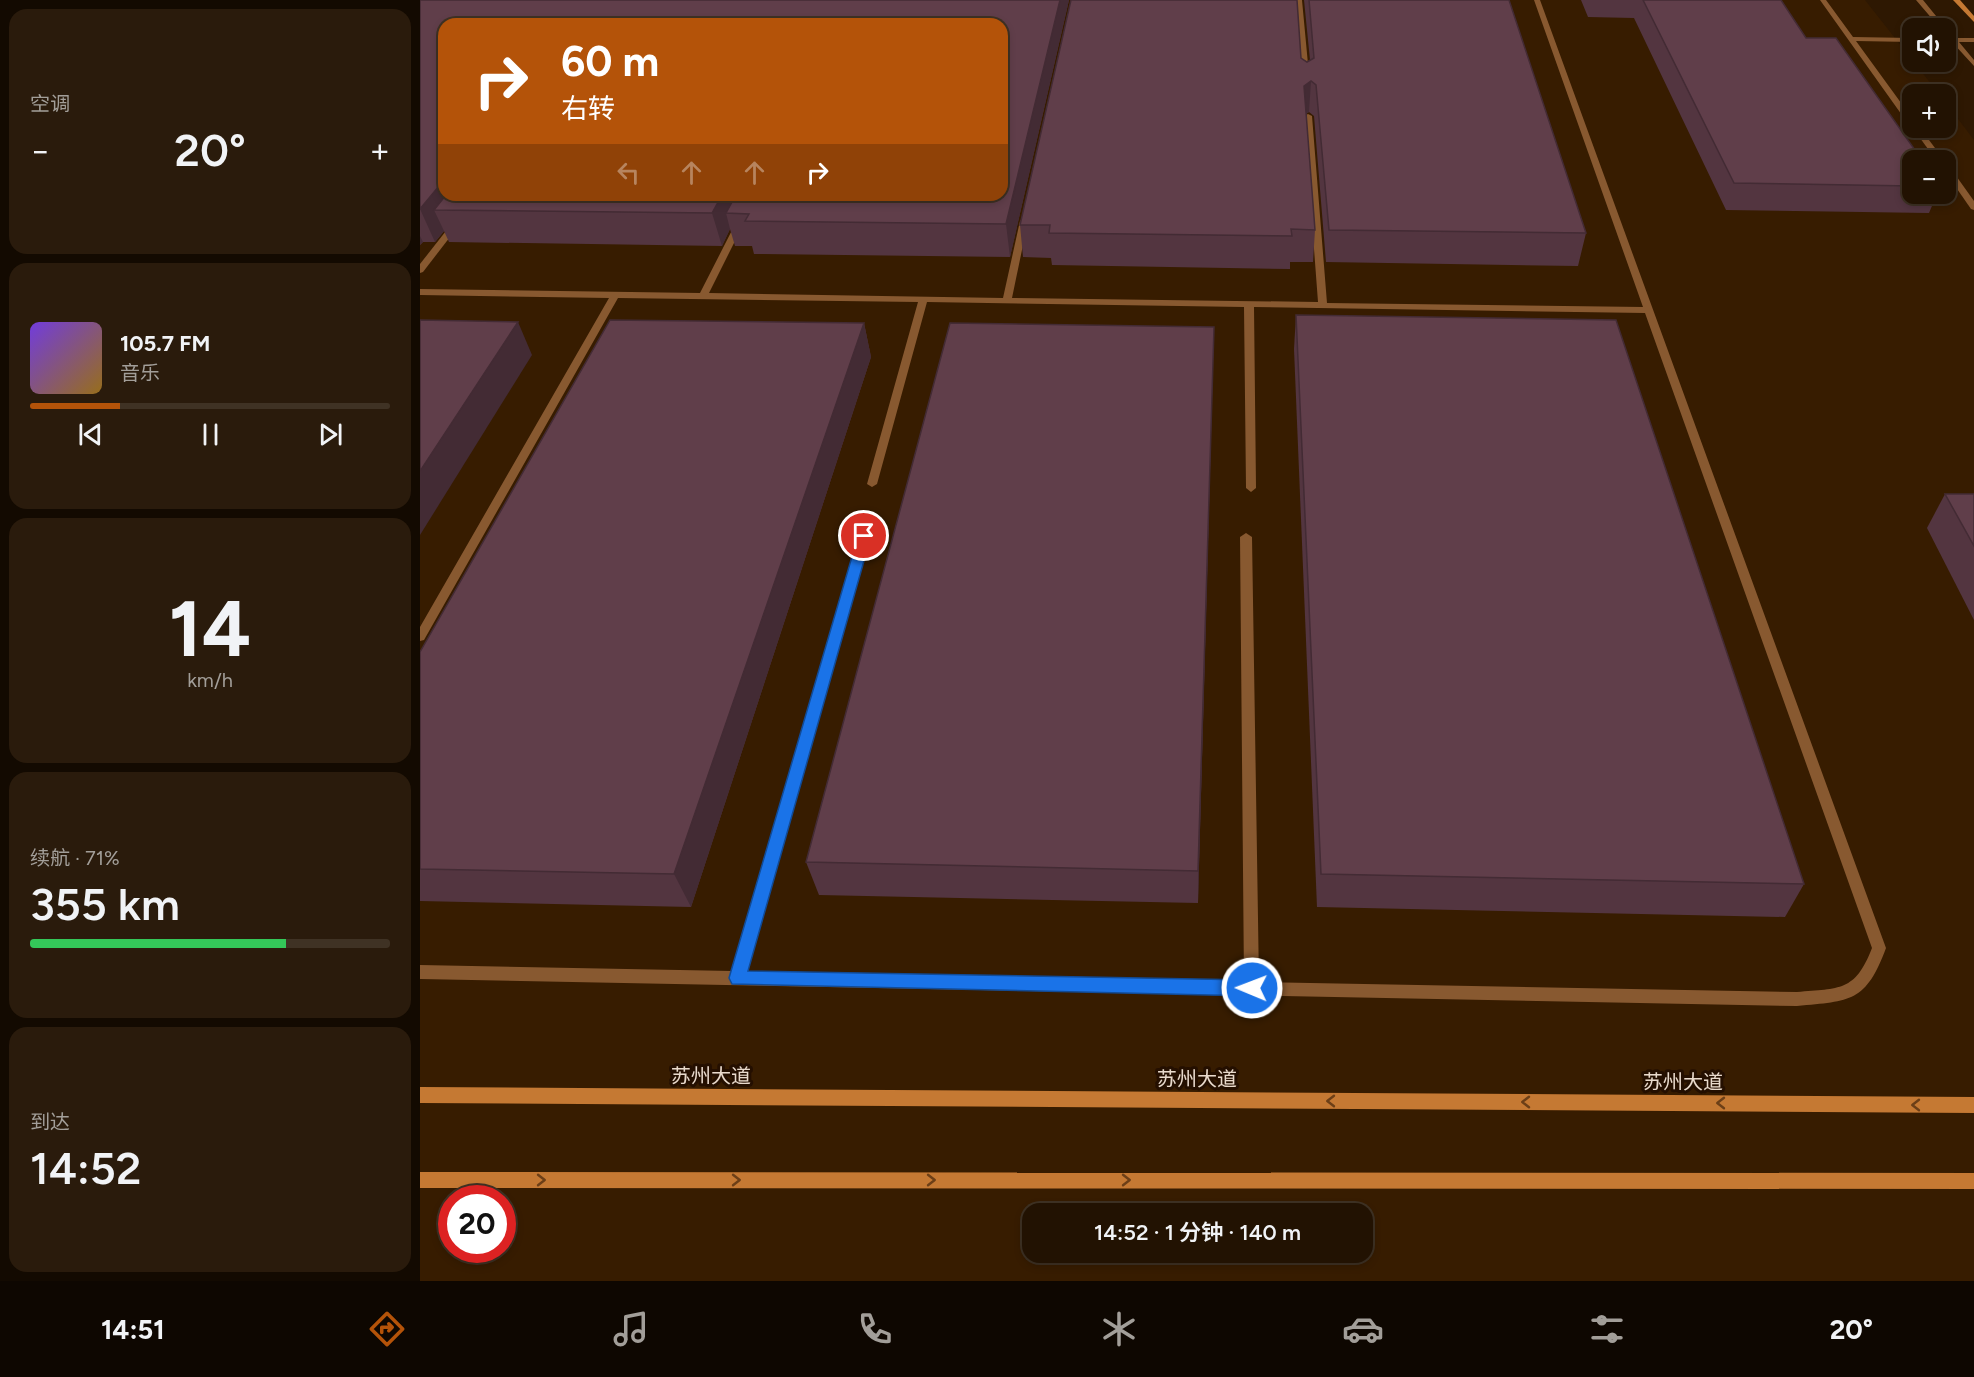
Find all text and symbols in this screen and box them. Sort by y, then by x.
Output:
map controls [1902,18,1956,204]
button: sound [1902,18,1956,72]
text: 60 m [561,36,659,87]
icon: right [462,42,540,120]
button: + [1902,84,1956,138]
text: 空调 [30,92,70,116]
text: 右转 [561,92,615,125]
text: 20° [174,123,246,177]
text: − [30,131,51,170]
text: + [369,131,390,170]
button: − [1902,150,1956,204]
icon: left [612,156,645,189]
icon: ahead [675,156,708,189]
icon: ahead [738,156,771,189]
icon: right [801,156,834,189]
text: 105.7 FM [120,330,210,357]
text: 音乐 [120,361,160,385]
icon: previous [74,418,107,451]
icon: pause [194,418,227,451]
icon: next [314,418,347,451]
pin [838,510,889,561]
icon: arrive [847,519,880,552]
text: 14 [169,582,251,676]
text: km/h [187,668,233,692]
text: 续航 · 71% [30,846,120,870]
text: 355 km [30,877,180,931]
position arrow [1220,956,1284,1020]
street label: 苏州大道 [671,1064,751,1088]
street label: 苏州大道 [1157,1067,1237,1091]
street label: 苏州大道 [1643,1070,1723,1094]
one-way arrow [1326,1095,1335,1107]
one-way arrow [1521,1096,1530,1108]
one-way arrow [1716,1097,1725,1110]
one-way arrow [1911,1099,1920,1111]
text: 到达 [30,1110,70,1134]
text: 14:52 [30,1141,142,1195]
one-way arrow [537,1174,546,1186]
one-way arrow [732,1174,741,1186]
one-way arrow [927,1174,936,1186]
one-way arrow [1122,1174,1131,1186]
speed limit sign: 20 [438,1185,516,1263]
text: 14:52 · 1 分钟 · 140 m [1094,1219,1301,1246]
icon: directions [366,1308,408,1350]
icon: music [610,1308,652,1350]
icon: phone [854,1308,896,1350]
icon: climate [1098,1308,1140,1350]
icon: car [1342,1308,1384,1350]
icon: filters [1586,1308,1628,1350]
text: 14:51 [101,1313,165,1346]
text: 20° [1830,1313,1873,1346]

